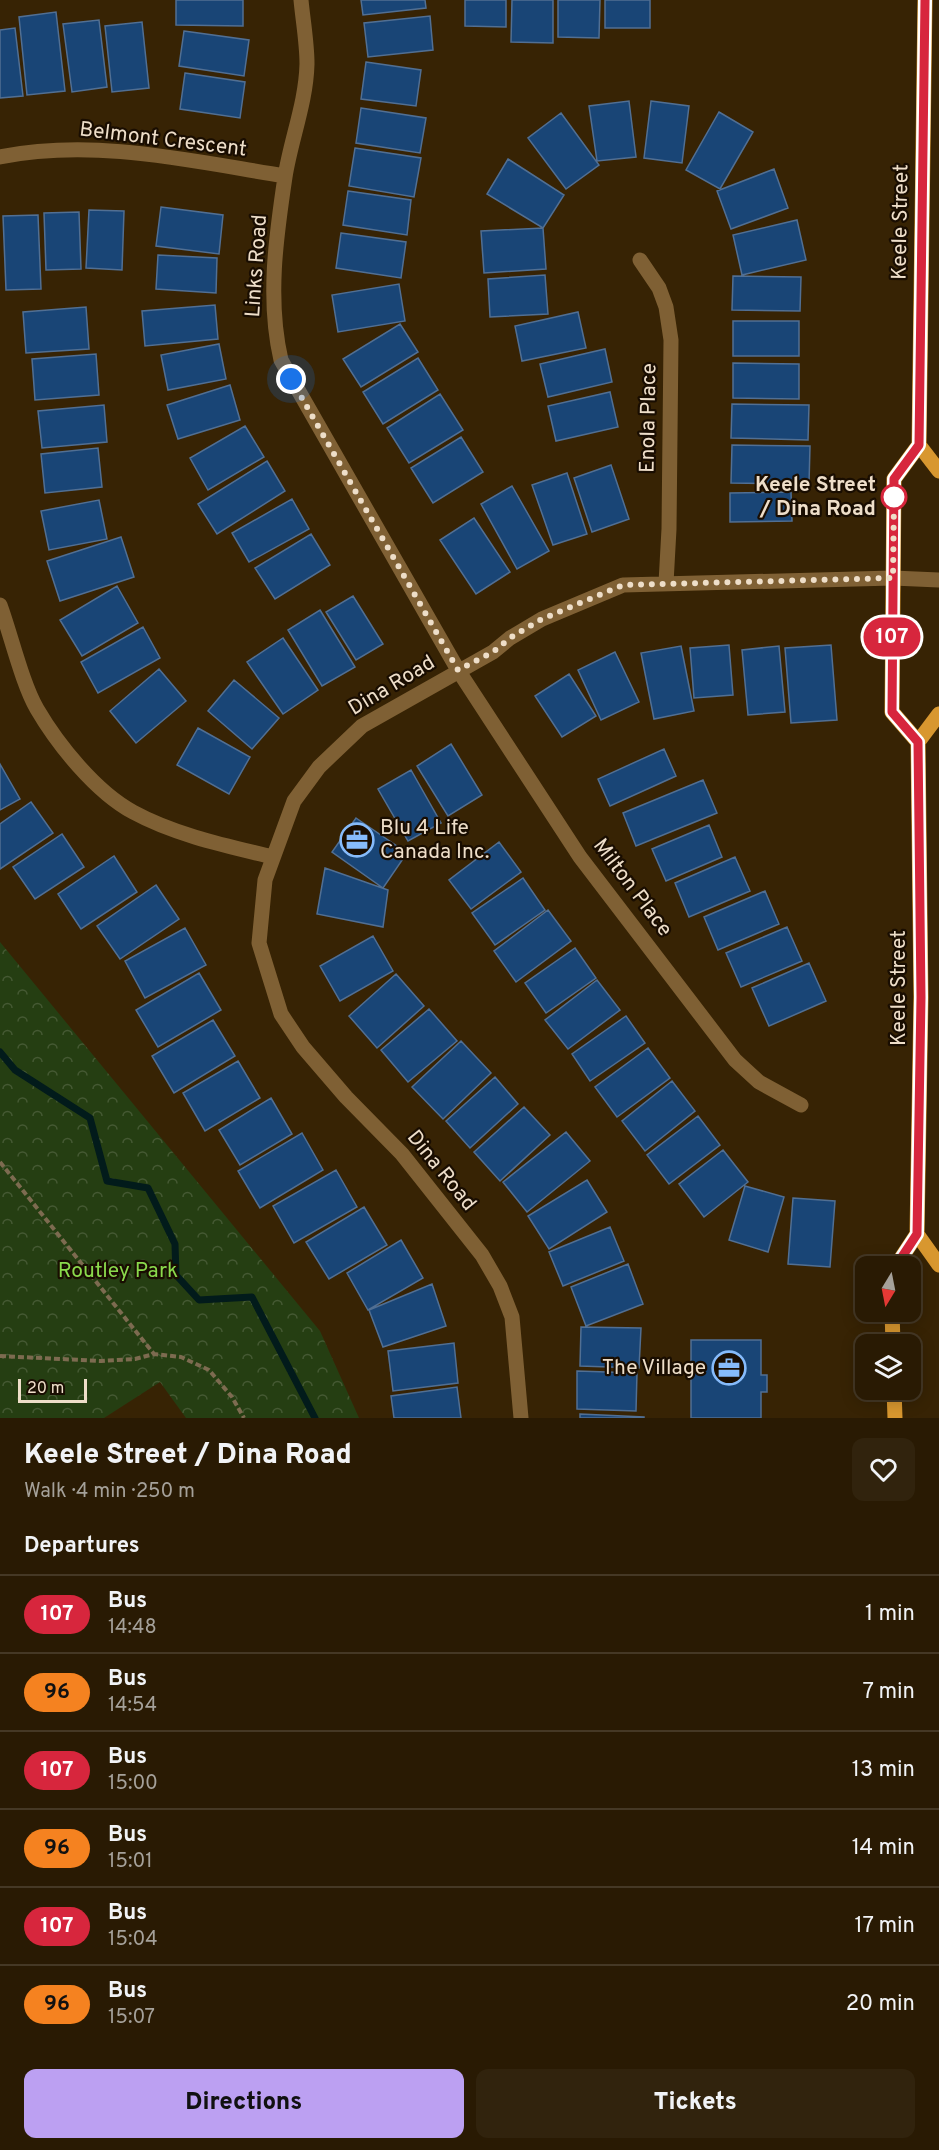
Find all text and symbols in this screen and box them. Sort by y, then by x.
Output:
street label: Belmont Crescent [78,116,248,164]
street label: Keele Street [886,164,916,280]
street label: Links Road [240,214,274,318]
street label: Enola Place [635,363,663,473]
your location [276,364,306,394]
place label: Keele Street / Dina Road [755,472,876,523]
marker: Keele Street / Dina Road [881,484,907,510]
line badge: 107 [858,618,926,656]
text: 107 [875,624,909,651]
street label: Dina Road [344,650,440,722]
place label: Blu 4 Life Canada Inc. [380,815,490,866]
office icon: Blu 4 Life Canada Inc. [339,822,375,858]
street label: Milton Place [586,834,678,942]
street label: Keele Street [886,930,913,1046]
street label: Dina Road [400,1125,482,1217]
north arrow [855,1256,921,1322]
map controls [855,1256,921,1400]
park label: Routley Park [58,1258,178,1285]
button: layers [855,1334,921,1400]
office icon: The Village [711,1350,747,1386]
place label: The Village [602,1355,706,1382]
scale bar [18,1376,87,1404]
text: 20 m [27,1379,64,1399]
text: Keele Street / Dina Road [24,1438,352,1474]
button: heart [852,1438,915,1501]
text: Walk · 4 min · 250 m [24,1479,195,1505]
text: Departures [24,1533,140,1560]
text: Bus [108,1588,147,1615]
text: 107 [40,1601,74,1628]
text: 1 min [865,1601,915,1628]
text: 14:48 [108,1615,157,1641]
text: Bus [108,1666,147,1693]
text: 96 [44,1679,70,1706]
text: 7 min [863,1679,915,1706]
text: 14:54 [108,1693,157,1719]
text: Bus [108,1744,147,1771]
text: 107 [40,1757,74,1784]
text: 13 min [852,1757,915,1784]
text: 15:00 [108,1771,158,1797]
text: Bus [108,1822,147,1849]
text: 96 [44,1835,70,1862]
text: 14 min [852,1835,915,1862]
text: 15:01 [108,1849,153,1875]
text: Bus [108,1900,147,1927]
text: 107 [40,1913,74,1940]
text: 17 min [855,1913,915,1940]
text: 15:04 [108,1927,158,1953]
text: Bus [108,1978,147,2005]
text: 96 [44,1991,70,2018]
text: 20 min [846,1991,915,2018]
text: 15:07 [108,2005,155,2031]
button: Directions [24,2069,464,2138]
button: Tickets [476,2069,915,2138]

